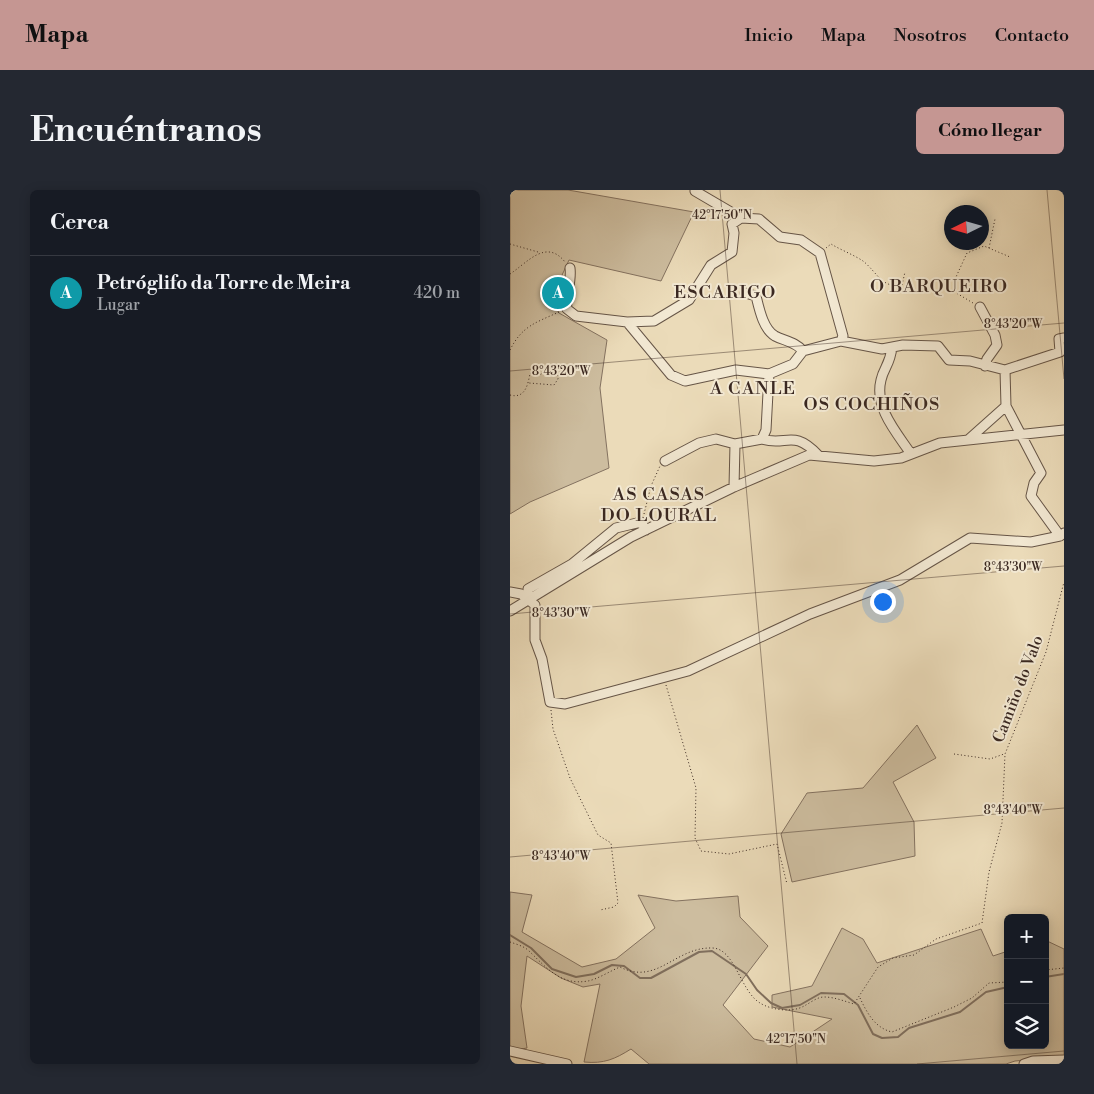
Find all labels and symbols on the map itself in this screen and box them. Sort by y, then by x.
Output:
north arrow [944,205,989,250]
text: 42°17'50"N [692,208,752,223]
pin: A [542,274,574,312]
district label: O BARQUEIRO [870,275,1008,298]
district label: ESCARIGO [674,281,776,304]
text: 8°43'20"W [984,317,1043,332]
text: 8°43'20"W [532,364,591,379]
district label: A CANLE [709,377,796,400]
district label: OS COCHIÑOS [804,392,940,416]
district label: AS CASAS DO LOURAL [601,483,717,527]
text: 8°43'30"W [984,560,1043,575]
your location [870,589,896,615]
text: 8°43'30"W [532,606,591,621]
street label: Camiño do Valo [988,632,1048,746]
text: 8°43'40"W [984,803,1044,818]
text: 8°43'40"W [532,849,592,864]
text: 42°17'50"N [766,1032,826,1047]

